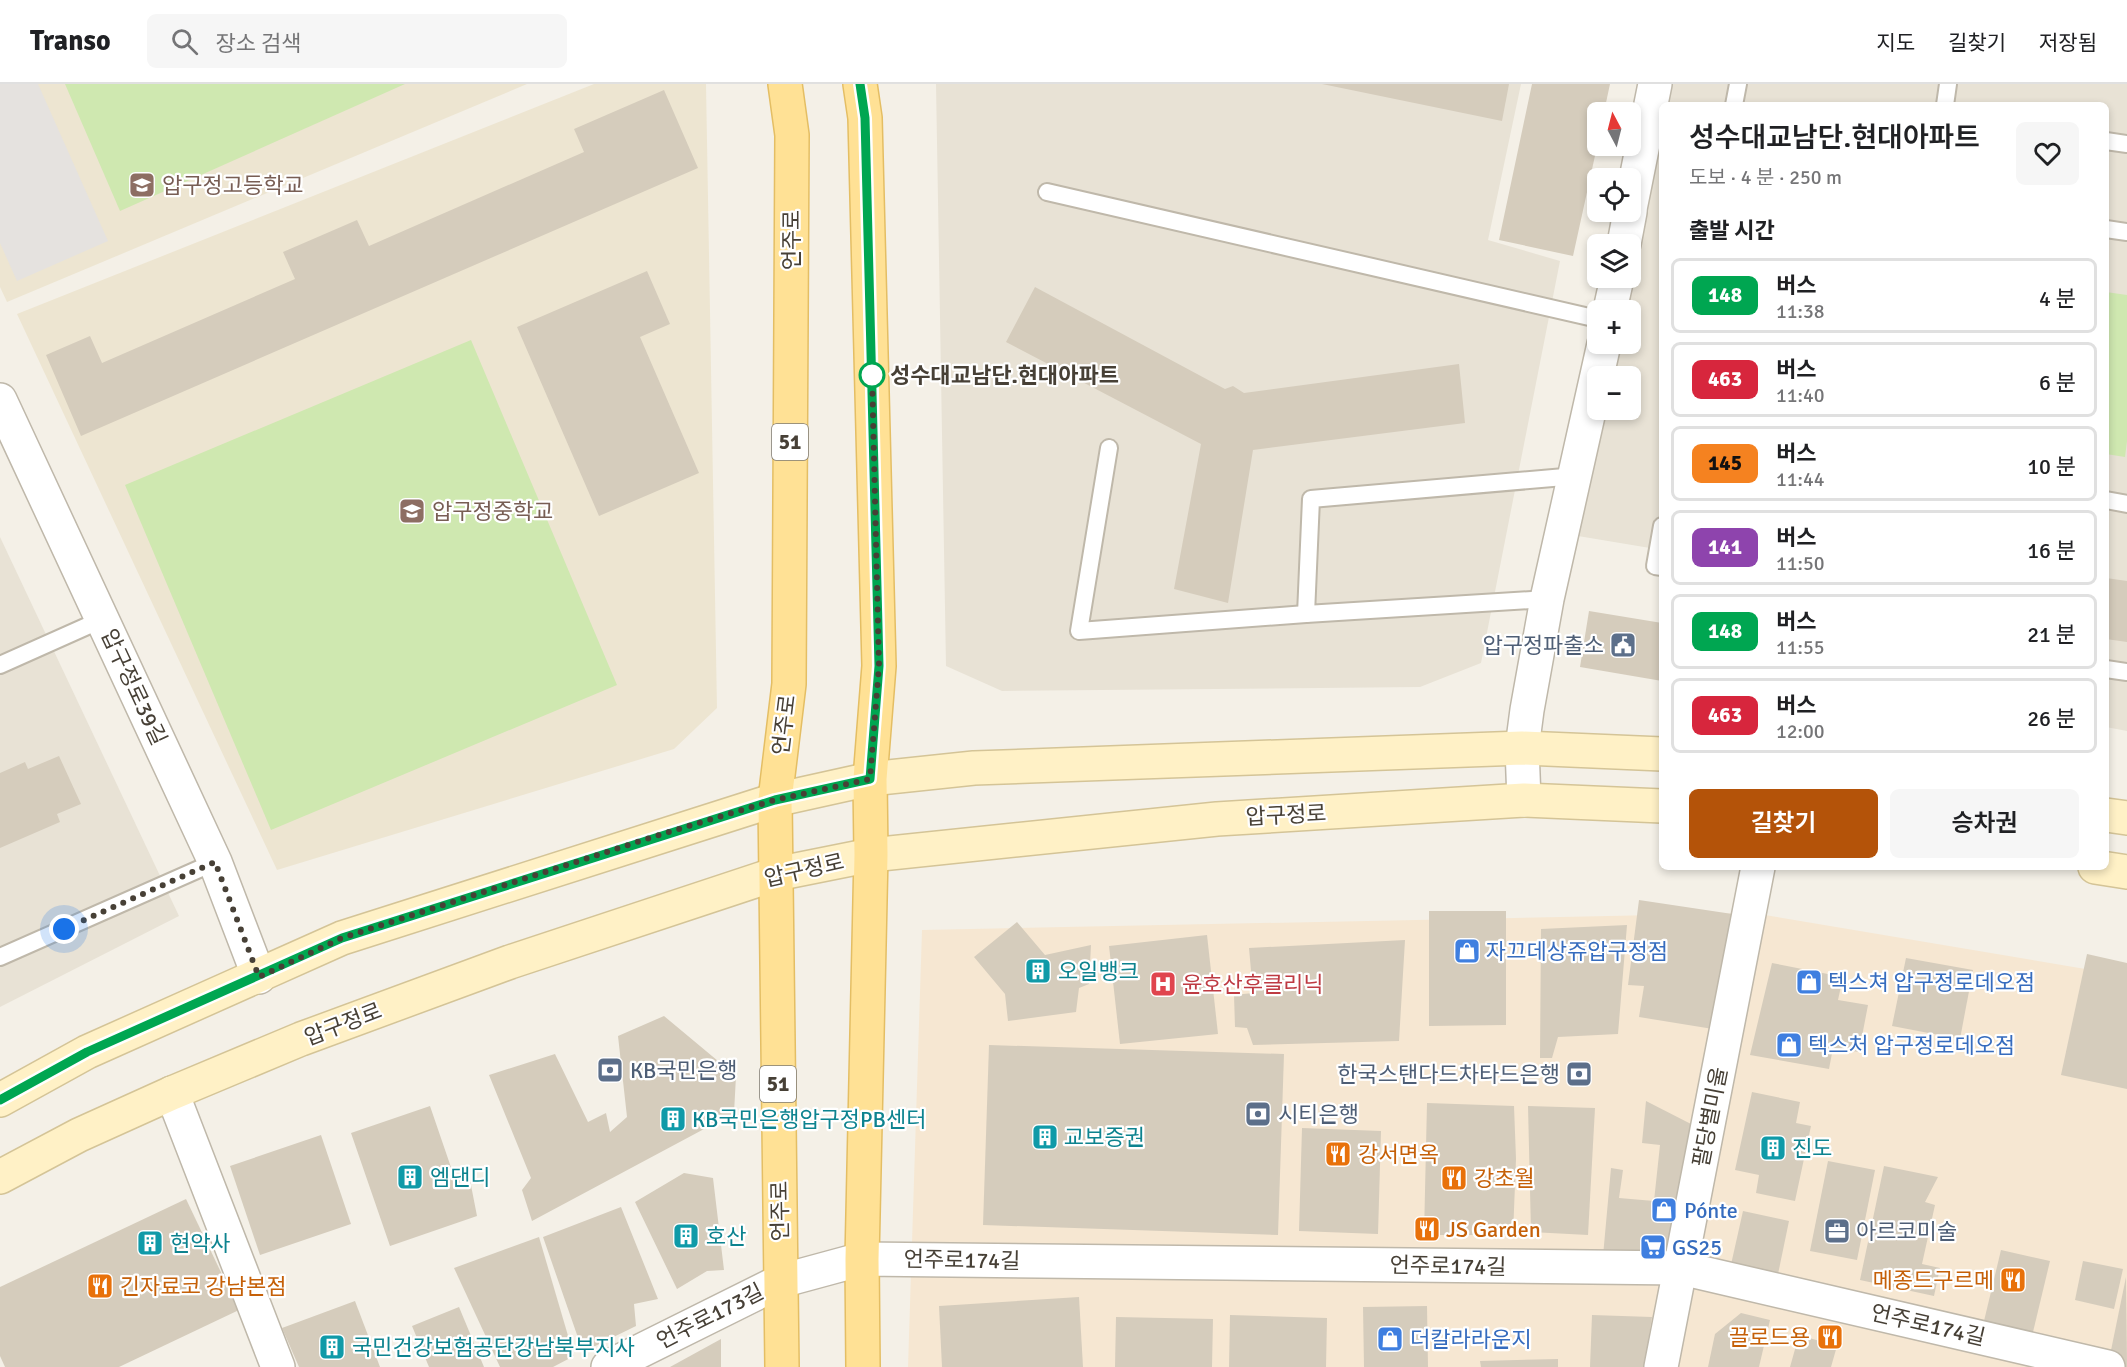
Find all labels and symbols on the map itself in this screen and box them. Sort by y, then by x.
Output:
north arrow [1587,102,1641,156]
school or university icon: 압구정고등학교 [127,170,157,200]
place label: 압구정고등학교 [162,172,304,199]
street label: 언주로 [778,210,805,270]
marker: 성수대교남단.현대아파트 [859,362,885,388]
place label: 성수대교남단.현대아파트 [890,362,1119,389]
road number: 51 [772,424,808,460]
school or university icon: 압구정중학교 [397,496,427,526]
place label: 압구정중학교 [432,498,553,525]
street label: 압구정로39길 [95,625,173,749]
public building icon: 압구정파출소 [1608,630,1638,660]
place label: 압구정파출소 [1483,632,1604,659]
street label: 언주로 [767,693,801,757]
street label: 압구정로 [1245,799,1327,831]
street label: 압구정로 [762,848,846,892]
your location [49,914,79,944]
shop icon: 자끄데상쥬압구정점 [1452,936,1482,966]
place label: 자끄데상쥬압구정점 [1486,938,1668,965]
building icon: 오일뱅크 [1023,956,1053,986]
place label: 오일뱅크 [1058,958,1139,985]
shop icon: 텍스쳐 압구정로데오점 [1794,967,1824,997]
hospital icon: 윤호산후클리닉 [1148,969,1178,999]
place label: 텍스쳐 압구정로데오점 [1828,969,2035,996]
place label: 윤호산후클리닉 [1182,971,1324,998]
street label: 압구정로 [300,997,386,1051]
shop icon: 텍스처 압구정로데오점 [1774,1030,1804,1060]
place label: 텍스처 압구정로데오점 [1808,1032,2015,1059]
bank icon: KB국민은행 [595,1055,625,1085]
place label: KB국민은행 [630,1057,737,1084]
bank icon: 한국스탠다드차타드은행 [1564,1059,1594,1089]
place label: 한국스탠다드차타드은행 [1337,1061,1560,1088]
street label: 팔당별미울 [1687,1065,1733,1169]
road number: 51 [760,1066,796,1102]
bank icon: 시티은행 [1243,1099,1273,1129]
place label: 시티은행 [1278,1101,1359,1128]
building icon: KB국민은행압구정PB센터 [658,1104,688,1134]
place label: KB국민은행압구정PB센터 [692,1106,926,1133]
building icon: 교보증권 [1030,1122,1060,1152]
place label: 교보증권 [1064,1124,1145,1151]
building icon: 진도 [1758,1133,1788,1163]
place label: 진도 [1792,1135,1832,1162]
restaurant icon: 강서면옥 [1323,1139,1353,1169]
place label: 강서면옥 [1358,1141,1439,1168]
building icon: 엠댄디 [395,1162,425,1192]
restaurant icon: 강초월 [1439,1163,1469,1193]
place label: 엠댄디 [430,1164,491,1191]
place label: 강초월 [1474,1165,1535,1192]
street label: 언주로 [766,1180,794,1242]
shop icon: Pónte [1649,1195,1679,1225]
place label: Pónte [1684,1197,1738,1224]
restaurant icon: JS Garden [1412,1214,1442,1244]
place label: JS Garden [1446,1216,1541,1243]
office icon: 아르코미술 [1822,1216,1852,1246]
place label: 아르코미술 [1856,1218,1957,1245]
building icon: 호산 [671,1221,701,1251]
place label: 호산 [706,1223,746,1250]
building icon: 현악사 [135,1228,165,1258]
place label: 현악사 [170,1230,231,1257]
supermarket icon: GS25 [1638,1232,1668,1262]
place label: GS25 [1672,1234,1722,1261]
street label: 언주로174길 [903,1245,1021,1275]
street label: 언주로174길 [1389,1251,1507,1281]
restaurant icon: 메종드구르메 [1998,1265,2028,1295]
place label: 메종드구르메 [1873,1267,1994,1294]
restaurant icon: 긴자료코 강남본점 [85,1271,115,1301]
place label: 긴자료코 강남본점 [120,1273,287,1300]
street label: 언주로173길 [652,1278,768,1354]
street label: 언주로174길 [1868,1299,1988,1351]
restaurant icon: 끌로드용 [1815,1322,1845,1352]
shop icon: 더칼라라운지 [1375,1324,1405,1354]
place label: 끌로드용 [1729,1324,1810,1351]
place label: 더칼라라운지 [1410,1326,1531,1353]
building icon: 국민건강보험공단강남북부지사 [317,1332,347,1362]
place label: 국민건강보험공단강남북부지사 [352,1334,635,1361]

